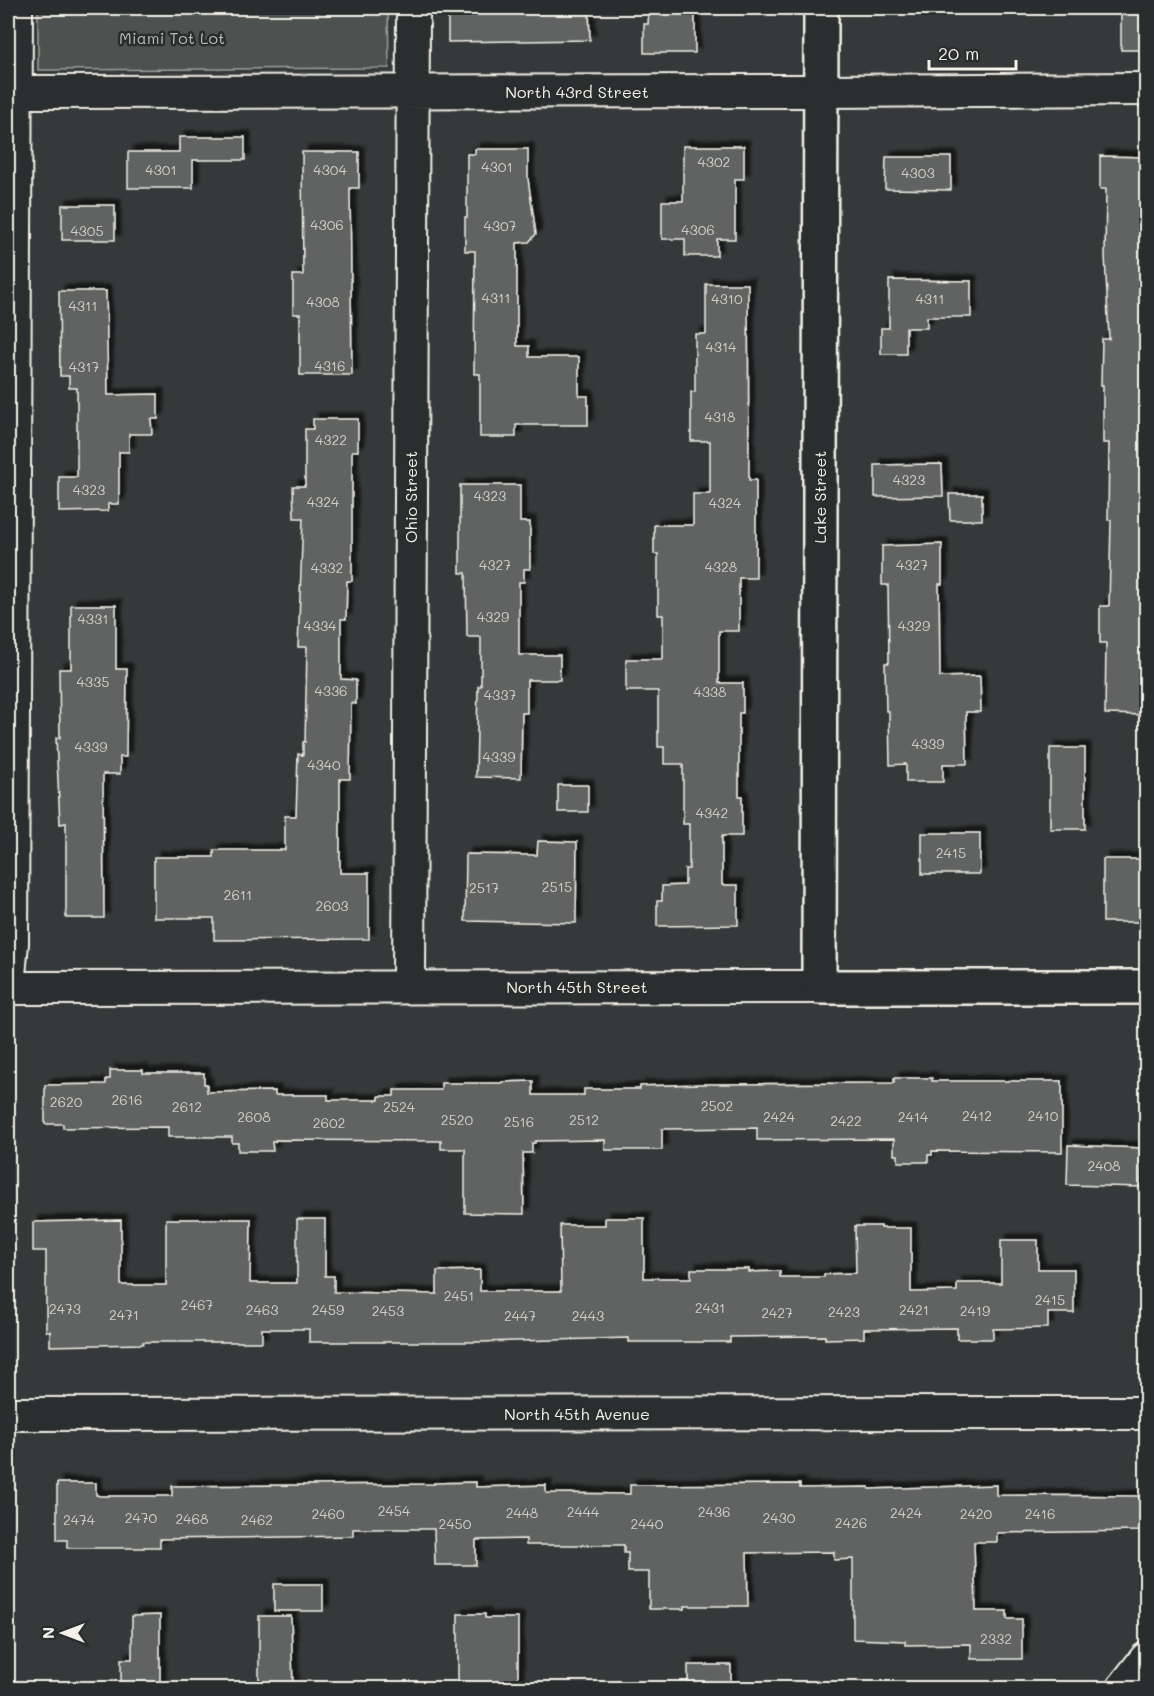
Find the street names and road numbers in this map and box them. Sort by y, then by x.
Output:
street label: North 43rd Street [505,81,649,102]
street label: Ohio Street [400,451,421,543]
street label: Lake Street [809,451,830,543]
street label: North 45th Street [506,976,648,997]
street label: North 45th Avenue [504,1403,650,1424]

